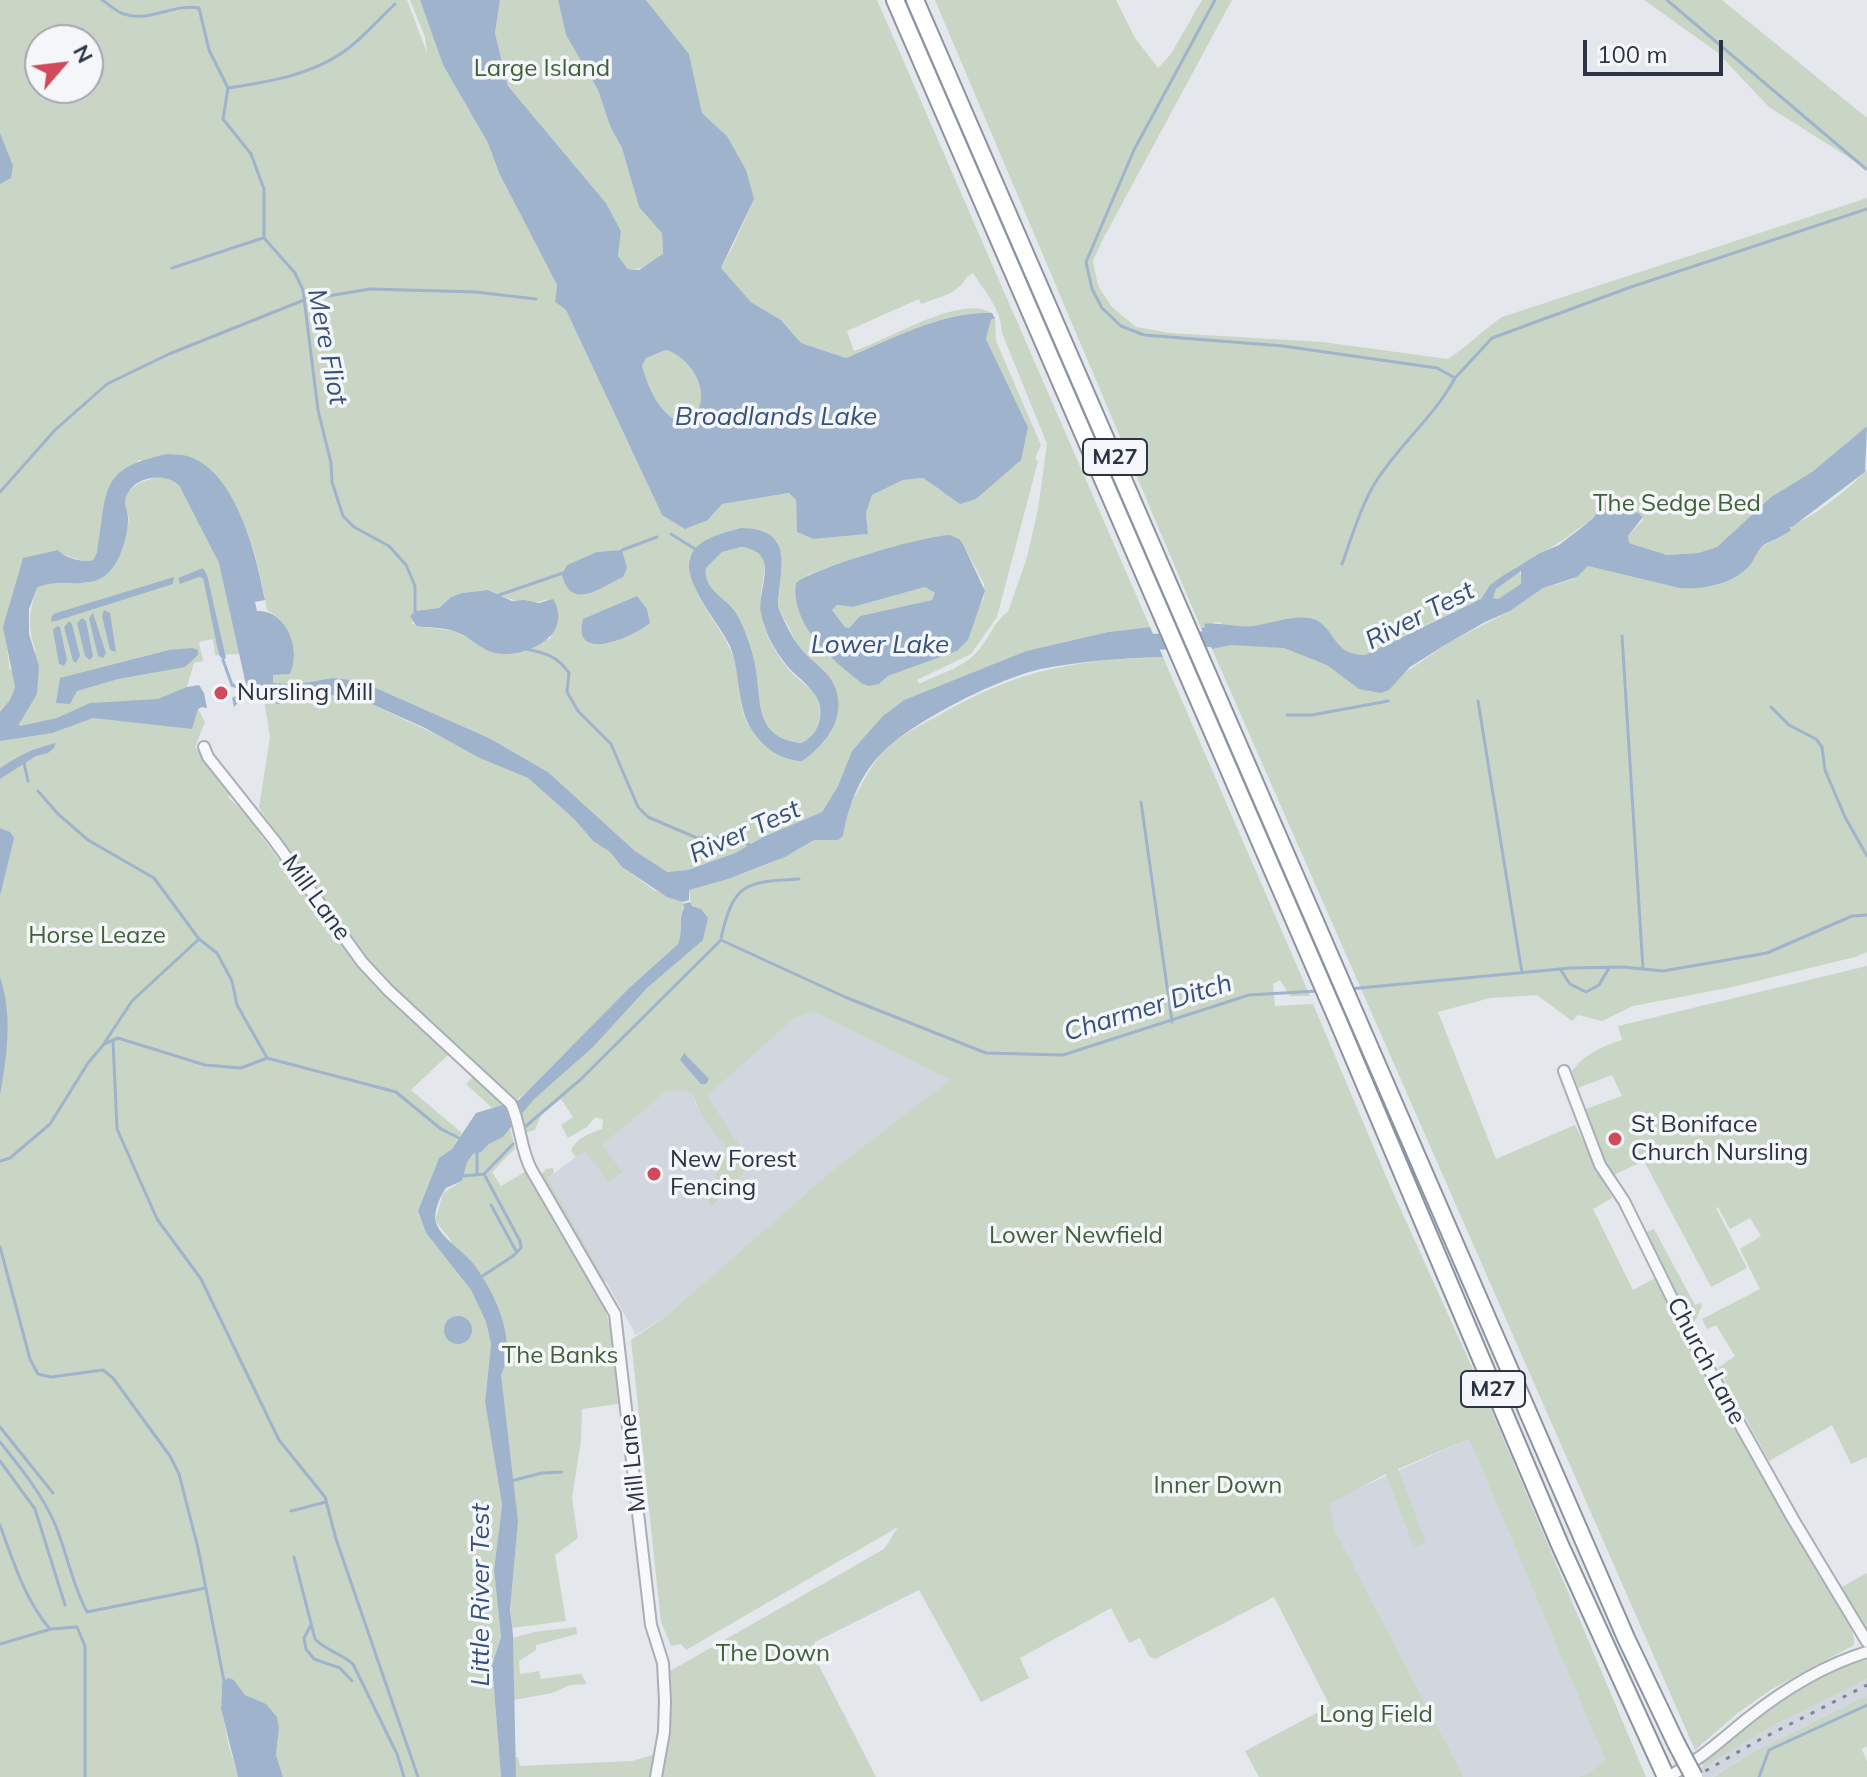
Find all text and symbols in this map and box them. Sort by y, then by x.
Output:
north arrow [24,24,104,104]
scale bar [1587,24,1727,74]
text: 100 m [1597,39,1668,69]
text: N [67,40,100,68]
park label: Large Island [474,55,610,83]
water label: Mere Fliot [300,286,354,408]
water label: Broadlands Lake [675,401,877,433]
road number: M27 [1083,439,1147,475]
park label: The Sedge Bed [1593,490,1761,518]
water label: River Test [1360,575,1480,657]
water label: Lower Lake [811,629,949,661]
place label: Nursling Mill [237,679,373,707]
marker: Nursling Mill [212,684,230,702]
water label: River Test [685,794,805,870]
street label: Mill Lane [275,850,357,946]
park label: Horse Leaze [28,922,166,950]
water label: Charmer Ditch [1060,968,1236,1048]
place label: St Boniface Church Nursling [1631,1111,1808,1167]
marker: St Boniface Church Nursling [1606,1130,1624,1148]
place label: New Forest Fencing [670,1146,796,1202]
marker: New Forest Fencing [645,1165,663,1183]
park label: Lower Newfield [989,1222,1163,1250]
street label: Church Lane [1660,1293,1752,1429]
park label: The Banks [502,1342,618,1370]
road number: M27 [1461,1371,1525,1407]
street label: Mill Lane [614,1412,652,1514]
park label: Inner Down [1154,1472,1282,1500]
water label: Little River Test [465,1503,497,1687]
park label: The Down [716,1640,830,1668]
park label: Long Field [1319,1701,1433,1729]

